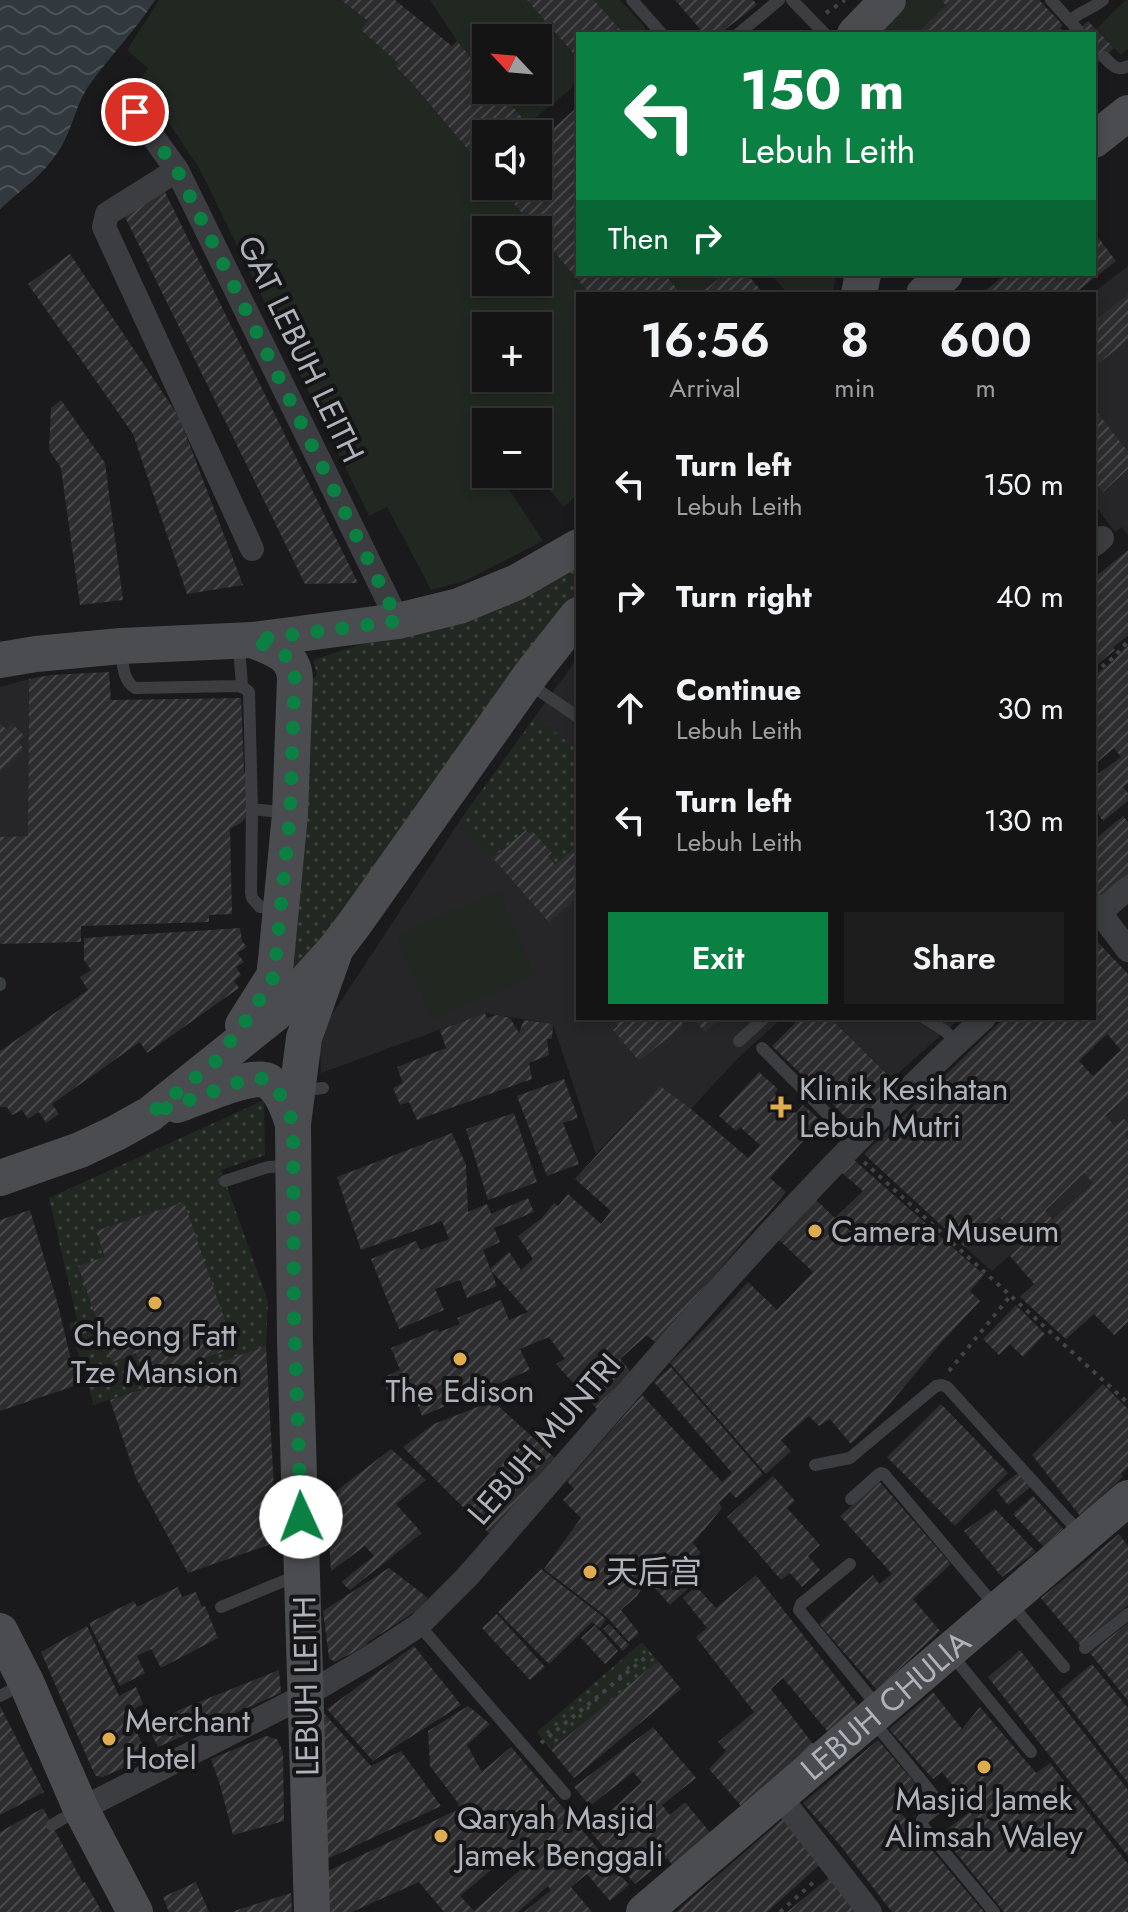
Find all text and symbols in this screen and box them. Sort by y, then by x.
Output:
north arrow [472,24,552,104]
map controls [472,24,552,488]
text: 150 m [740,49,904,130]
icon: left [608,64,712,168]
pin [101,78,169,146]
icon: arrive [113,90,157,134]
button: sound [472,120,552,200]
text: Lebuh Leith [740,124,916,176]
button: search [472,216,552,296]
icon: right [685,216,729,260]
text: Then [608,217,669,260]
street label: GAT LEBUH LEITH [226,228,376,470]
text: 16:56 [640,306,770,375]
text: 8 [840,306,869,375]
text: 600 [939,306,1032,375]
button: + [472,312,552,392]
text: Arrival [669,369,741,407]
text: min [834,369,875,407]
text: m [975,369,996,407]
button: − [472,408,552,488]
text: Turn left [676,444,791,487]
icon: left [608,462,652,506]
text: 150 m [983,463,1064,506]
text: Lebuh Leith [676,487,803,525]
icon: right [608,574,652,618]
text: Turn right [676,575,812,618]
text: 40 m [996,575,1064,618]
text: Continue [676,668,802,711]
icon: ahead [608,686,652,730]
text: 30 m [997,687,1064,730]
text: Lebuh Leith [676,711,803,749]
text: Turn left [676,780,791,823]
icon: left [608,798,652,842]
text: 130 m [984,799,1064,842]
text: Lebuh Leith [676,823,803,861]
button: Exit [608,912,828,1004]
button: Share [844,912,1064,1004]
place label: Klinik Kesihatan Lebuh Mutri [799,1066,1008,1149]
marker: Klinik Kesihatan Lebuh Mutri [770,1096,792,1118]
place label: Camera Museum [831,1208,1060,1254]
marker: Camera Museum [806,1222,824,1240]
marker: Cheong Fatt Tze Mansion [146,1294,164,1312]
place label: Cheong Fatt Tze Mansion [71,1312,239,1395]
street label: LEBUH MUNTRI [457,1343,631,1535]
marker: The Edison [451,1350,469,1368]
place label: The Edison [385,1368,535,1414]
position arrow [259,1475,343,1559]
place label: 天后宫 [606,1549,702,1595]
marker: 天后宫 [581,1563,599,1581]
street label: LEBUH LEITH [281,1596,331,1776]
street label: LEBUH CHULIA [791,1619,981,1791]
place label: Merchant Hotel [125,1698,250,1781]
marker: Merchant Hotel [100,1730,118,1748]
marker: Masjid Jamek Alimsah Waley [975,1758,993,1776]
place label: Masjid Jamek Alimsah Waley [885,1776,1084,1859]
place label: Qaryah Masjid Jamek Benggali [453,1795,664,1878]
marker: Qaryah Masjid Jamek Benggali [432,1827,450,1845]

